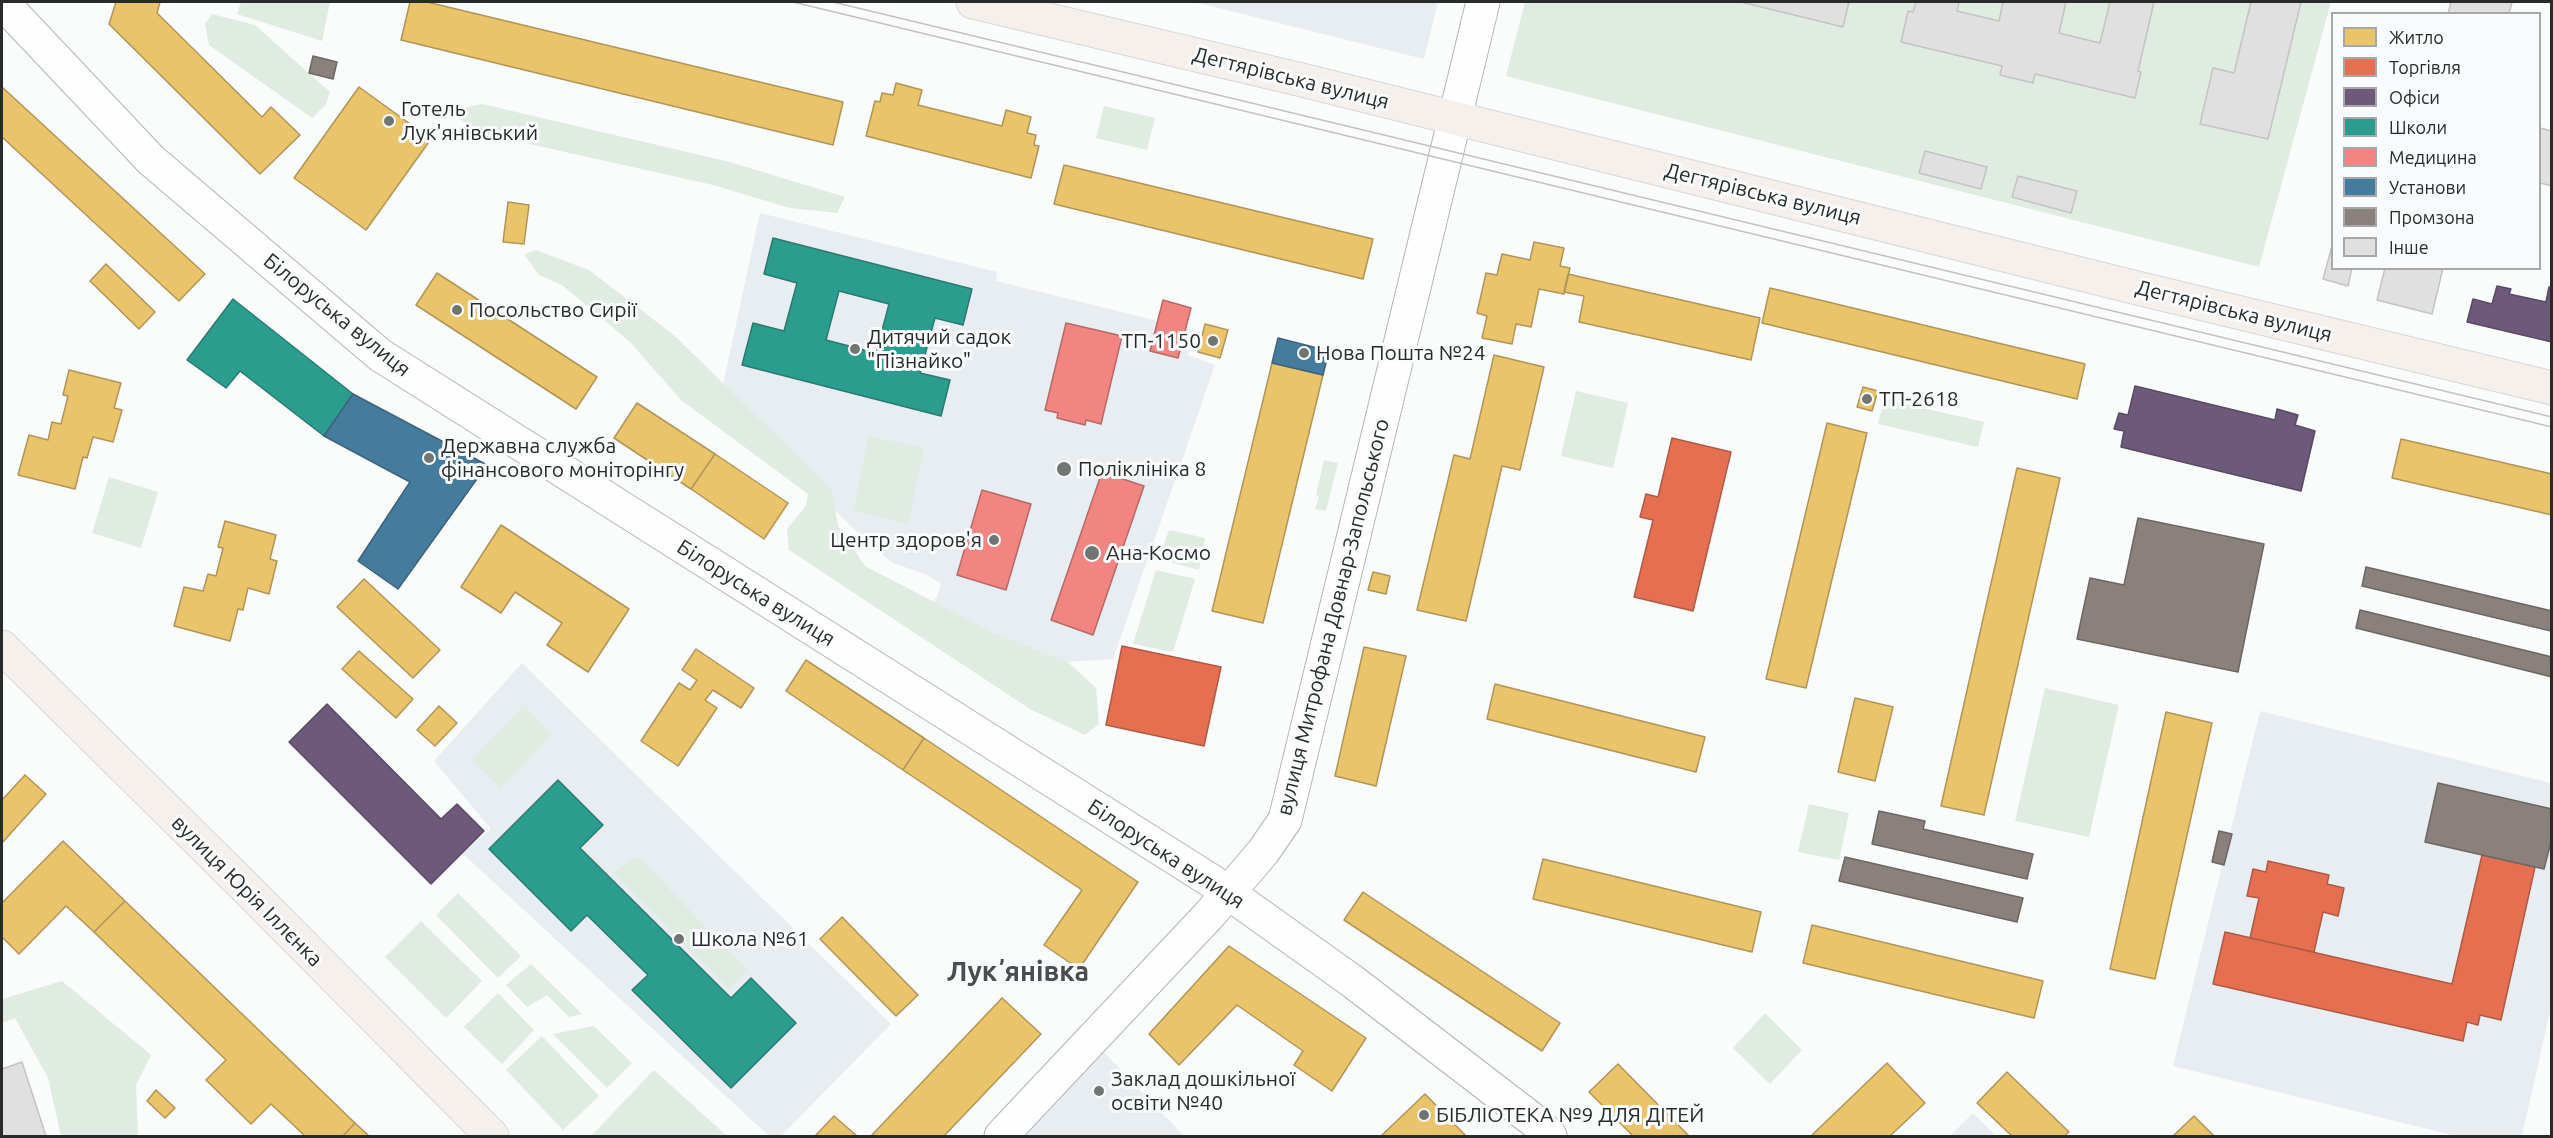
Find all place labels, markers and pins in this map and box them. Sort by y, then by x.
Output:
place label: Готель Лук'янівський [401,96,538,146]
marker: Готель Лук'янівський [382,114,396,128]
place label: Посольство Сирії [469,297,637,323]
marker: Посольство Сирії [450,303,464,317]
place label: Дитячий садок "Пізнайко" [867,324,1011,374]
place label: ТП-1150 [1121,328,1201,354]
marker: ТП-1150 [1206,334,1220,348]
place label: Нова Пошта №24 [1316,340,1486,366]
marker: Дитячий садок "Пізнайко" [848,342,862,356]
marker: Нова Пошта №24 [1297,346,1311,360]
place label: ТП-2618 [1879,386,1959,412]
marker: ТП-2618 [1860,392,1874,406]
place label: Державна служба фінансового моніторінгу [441,433,684,483]
marker: Державна служба фінансового моніторінгу [422,451,436,465]
place label: Поліклініка 8 [1078,456,1206,482]
marker: Поліклініка 8 [1055,460,1073,478]
place label: Центр здоров'я [830,527,982,553]
marker: Центр здоров'я [987,533,1001,547]
place label: Ана-Космо [1106,540,1211,566]
marker: Ана-Космо [1083,544,1101,562]
place label: Школа №61 [691,926,809,952]
marker: Школа №61 [672,932,686,946]
place label: Заклад дошкільної освіти №40 [1111,1066,1295,1116]
marker: Заклад дошкільної освіти №40 [1092,1084,1106,1098]
place label: БІБЛІОТЕКА №9 ДЛЯ ДІТЕЙ [1436,1102,1704,1128]
marker: БІБЛІОТЕКА №9 ДЛЯ ДІТЕЙ [1417,1108,1431,1122]

